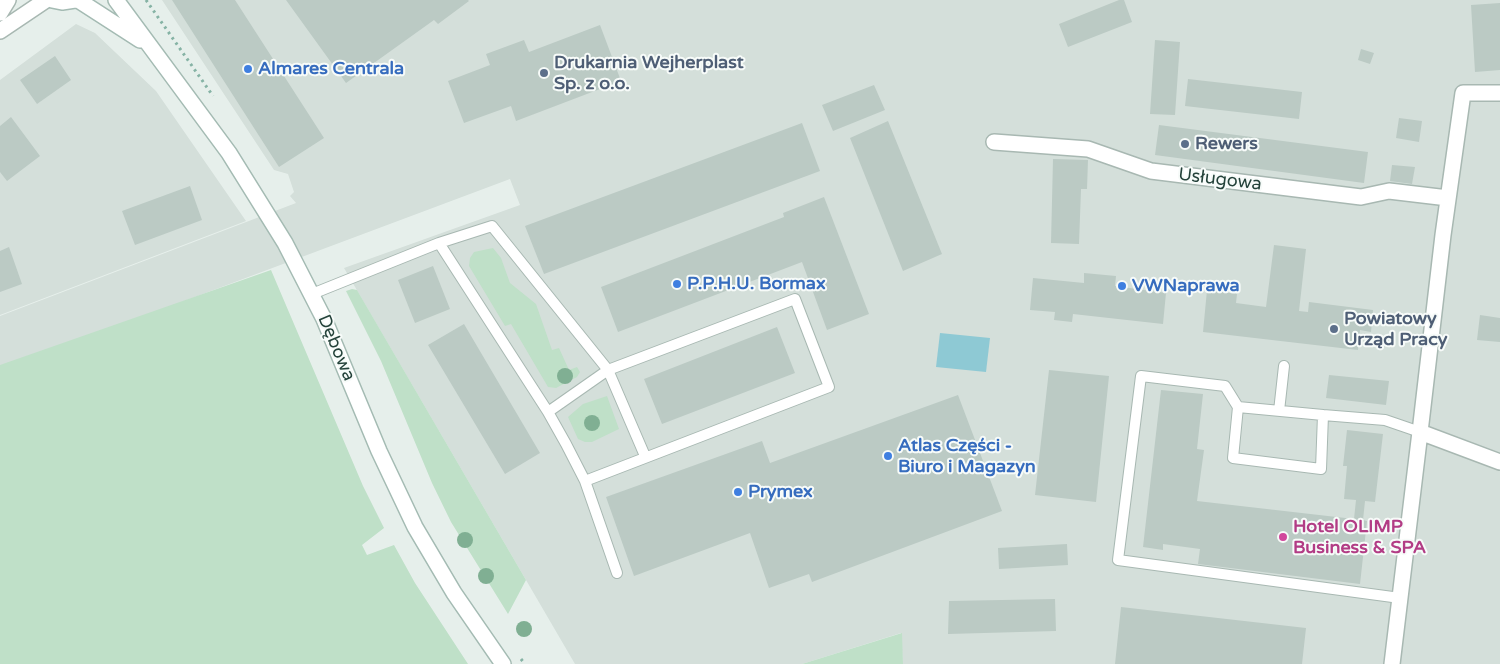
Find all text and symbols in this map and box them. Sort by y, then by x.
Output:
place label: Drukarnia Wejherplast Sp. z o.o. [554,52,744,94]
place label: Almares Centrala [258,58,404,80]
marker: Almares Centrala [242,63,254,75]
marker: Drukarnia Wejherplast Sp. z o.o. [538,67,550,79]
place label: Rewers [1195,133,1258,155]
marker: Rewers [1179,138,1191,150]
street label: Usługowa [1177,164,1263,196]
place label: P.P.H.U. Bormax [687,273,826,295]
place label: VWNaprawa [1132,275,1240,297]
marker: P.P.H.U. Bormax [671,278,683,290]
marker: VWNaprawa [1116,280,1128,292]
place label: Powiatowy Urząd Pracy [1344,308,1447,350]
street label: Dębowa [312,312,360,384]
marker: Powiatowy Urząd Pracy [1328,323,1340,335]
place label: Atlas Części - Biuro i Magazyn [898,435,1036,478]
marker: Atlas Części - Biuro i Magazyn [882,450,894,462]
place label: Prymex [748,481,813,503]
marker: Prymex [732,486,744,498]
place label: Hotel OLIMP Business & SPA [1293,516,1426,558]
marker: Hotel OLIMP Business & SPA [1277,531,1289,543]

